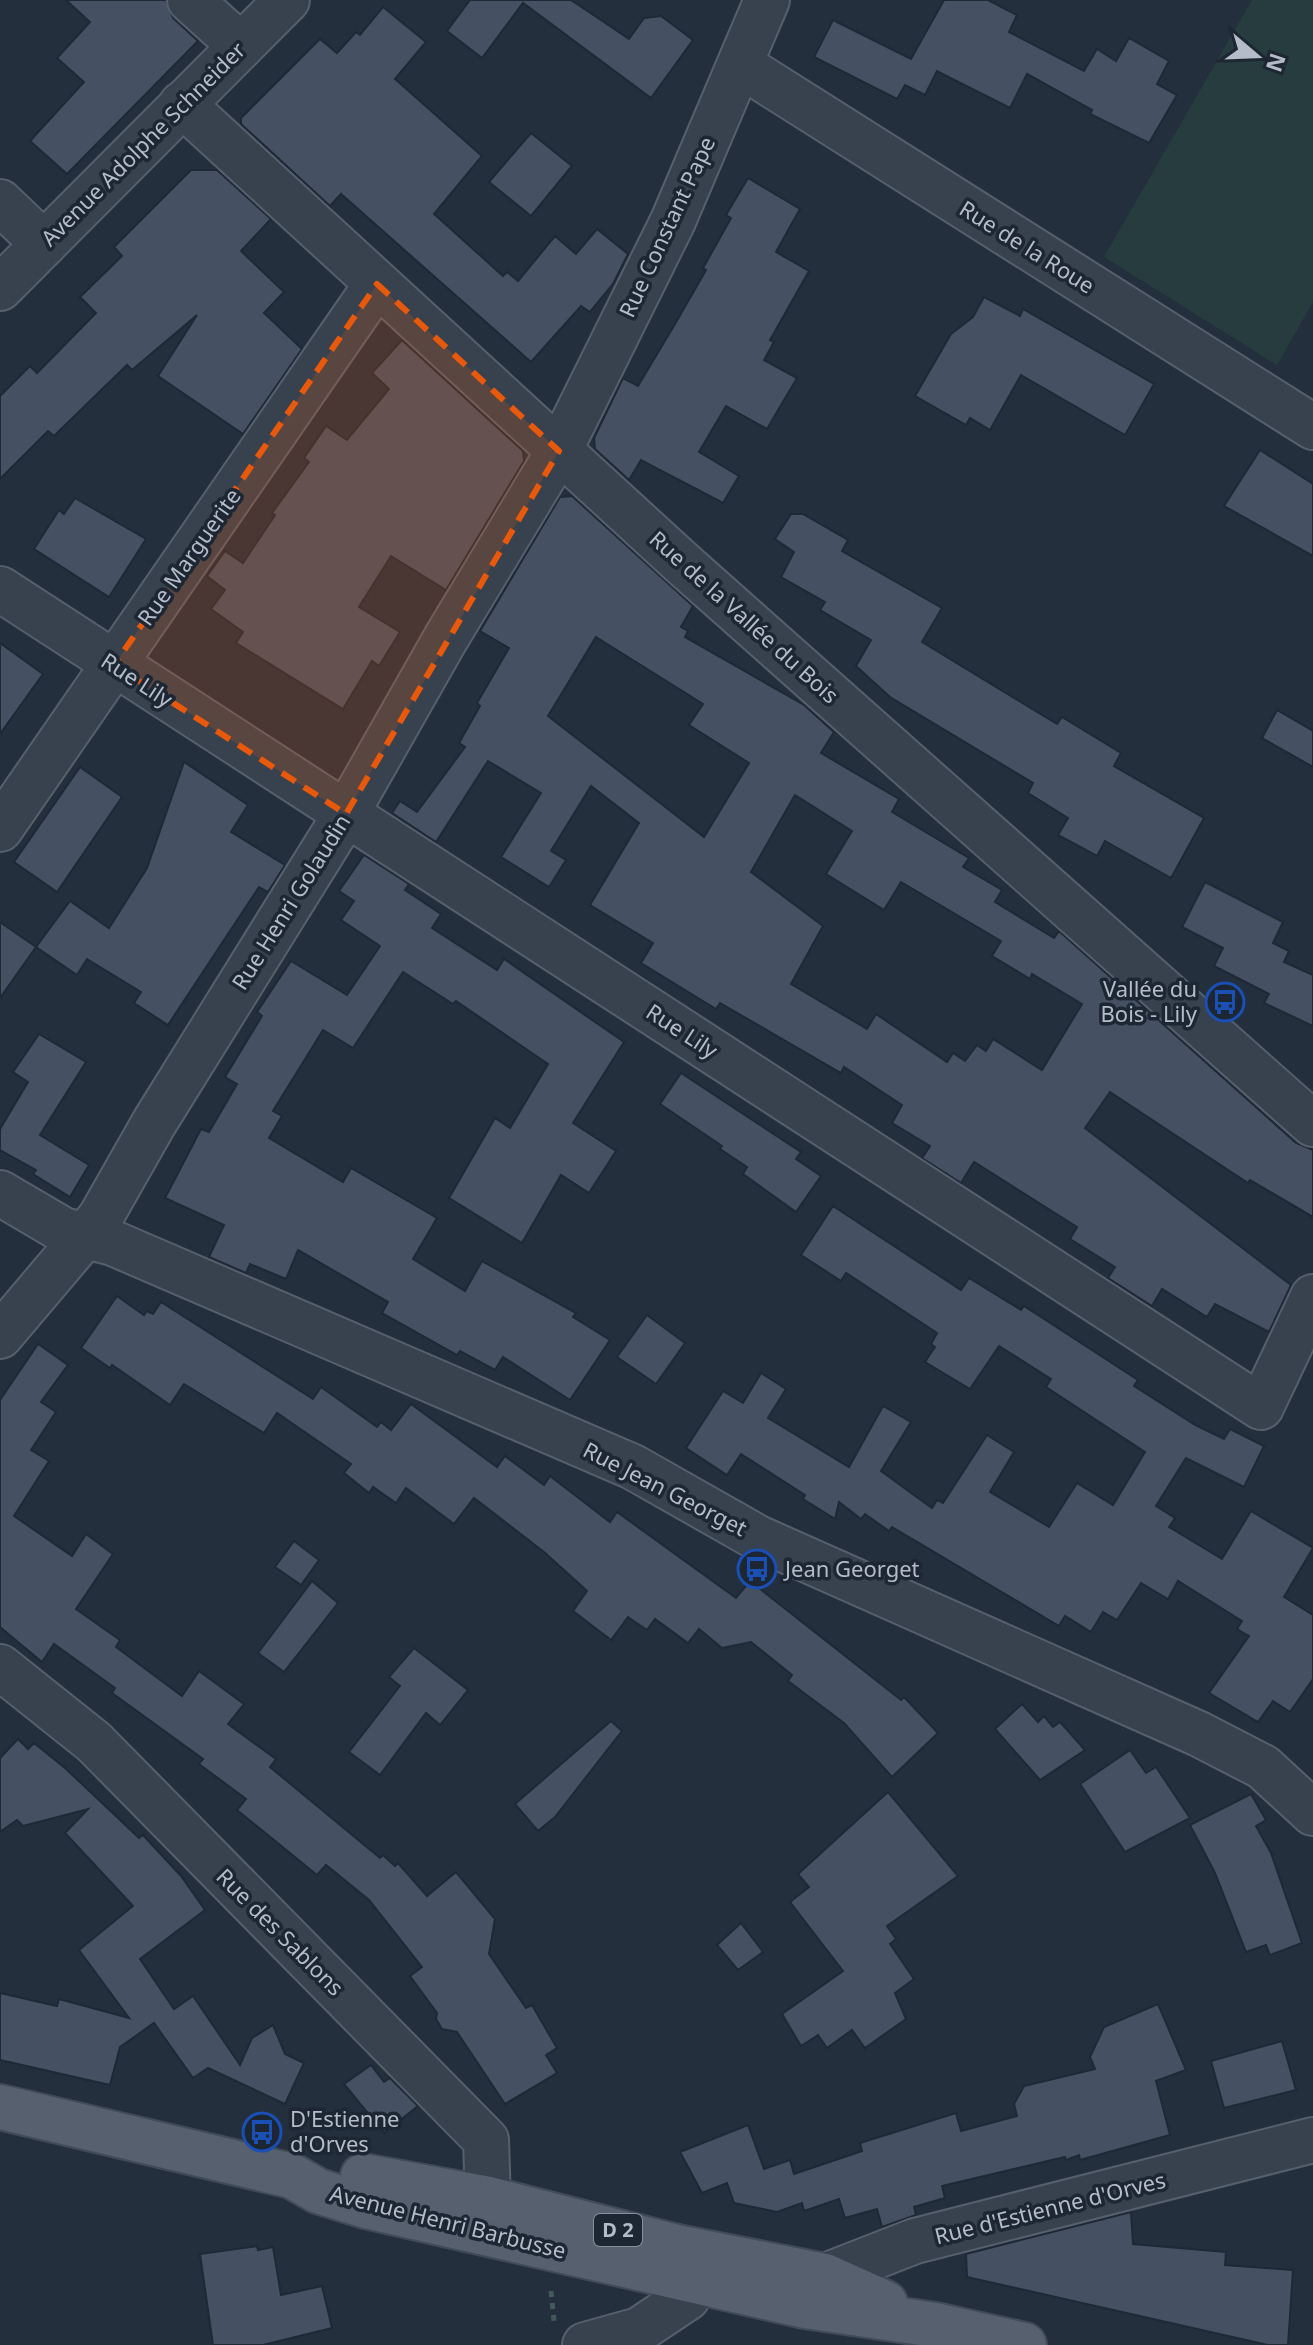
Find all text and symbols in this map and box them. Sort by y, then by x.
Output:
north arrow [1217,16,1297,96]
street label: Avenue Adolphe Schneider [33,34,251,252]
text: N [1260,49,1294,76]
street label: Rue Constant Pape [611,131,721,322]
street label: Rue de la Roue [954,193,1101,300]
street label: Rue Marguerite [130,482,247,631]
street label: Rue de la Vallée du Bois [644,523,846,709]
street label: Rue Lily [96,645,180,714]
street label: Rue Henri Golaudin [224,808,356,995]
place label: Vallée du Bois - Lily [1101,973,1198,1028]
bus stop icon: Vallée du Bois - Lily [1204,981,1246,1023]
street label: Rue Lily [641,996,725,1065]
street label: Rue Jean Georget [578,1434,752,1542]
bus stop icon: Jean Georget [736,1548,778,1590]
place label: Jean Georget [783,1553,920,1583]
street label: Rue des Sablons [210,1861,351,2002]
place label: D'Estienne d'Orves [290,2103,399,2158]
bus stop icon: D'Estienne d'Orves [241,2111,283,2153]
street label: Rue d'Estienne d'Orves [931,2164,1168,2250]
street label: Avenue Henri Barbusse [327,2177,569,2265]
road number: D 2 [594,2214,642,2246]

